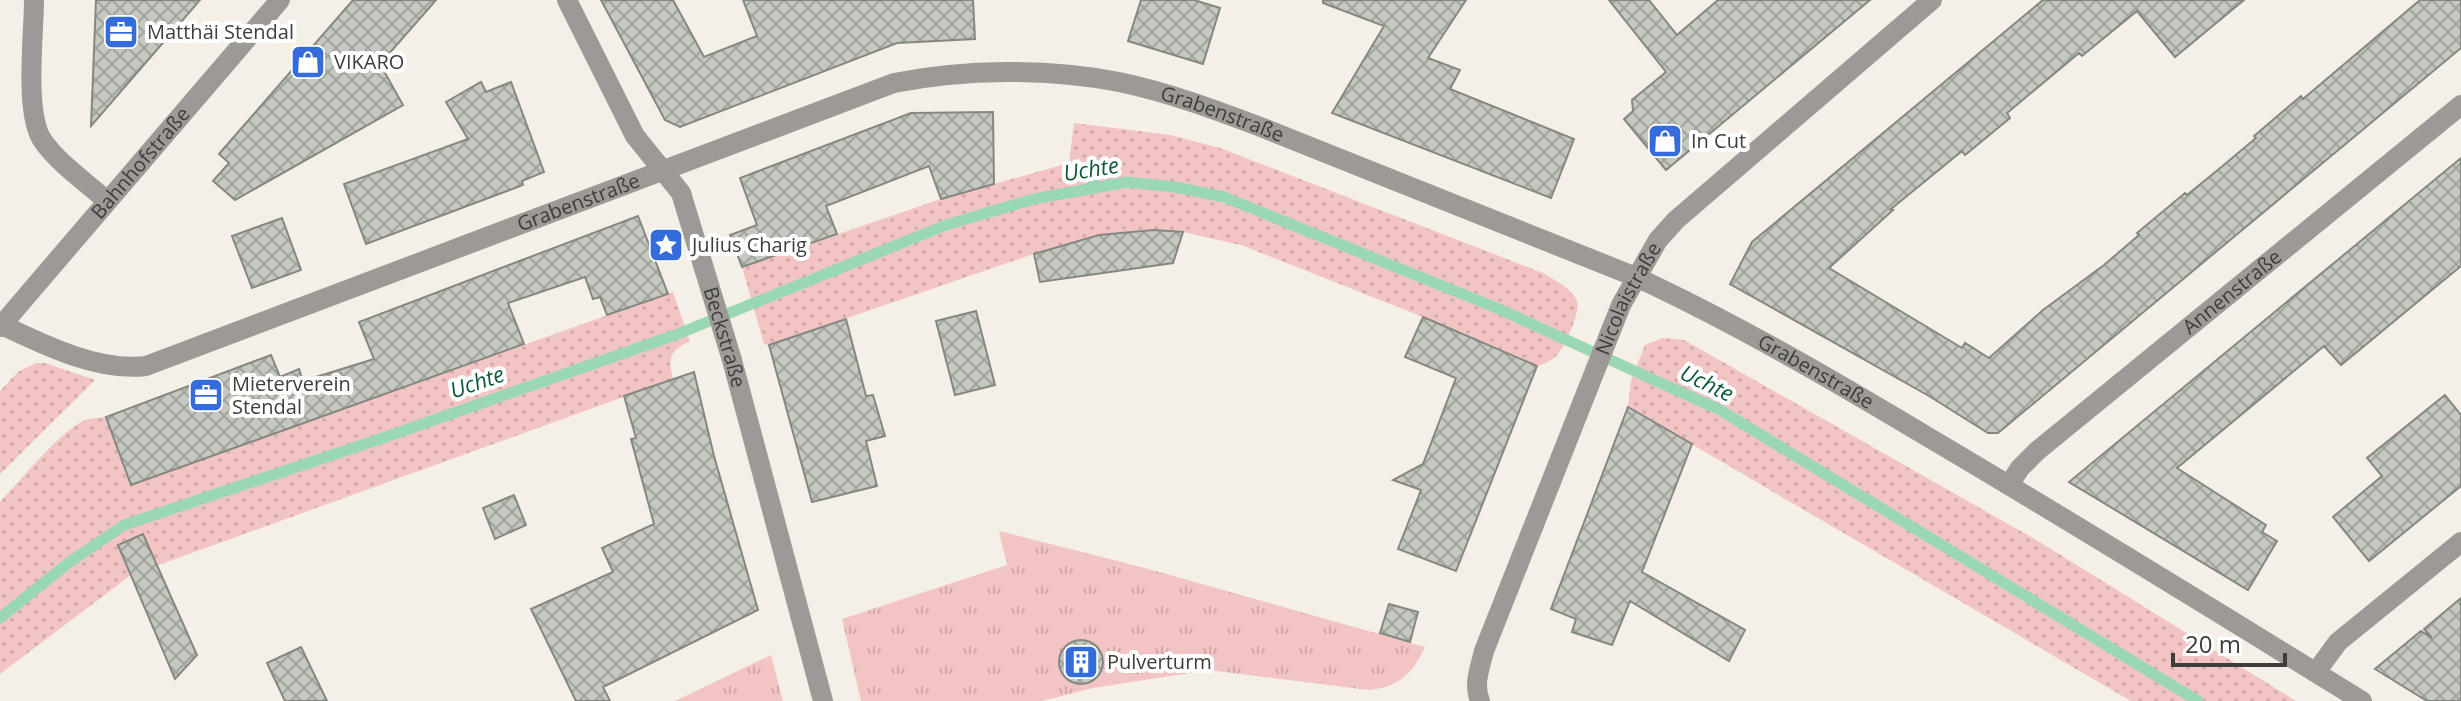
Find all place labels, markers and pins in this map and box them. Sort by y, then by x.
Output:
office icon: Matthäi Stendal [102,13,140,51]
place label: Matthäi Stendal [147,18,294,45]
shop icon: VIKARO [289,43,327,81]
place label: VIKARO [334,48,404,75]
shop icon: In Cut [1646,122,1684,160]
place label: In Cut [1691,127,1746,154]
place icon: Julius Charig [647,226,685,264]
place label: Julius Charig [690,231,807,258]
place label: Mieterverein Stendal [232,370,351,420]
office icon: Mieterverein Stendal [187,376,225,414]
building icon: Pulverturm [1062,643,1100,681]
place label: Pulverturm [1107,648,1212,675]

